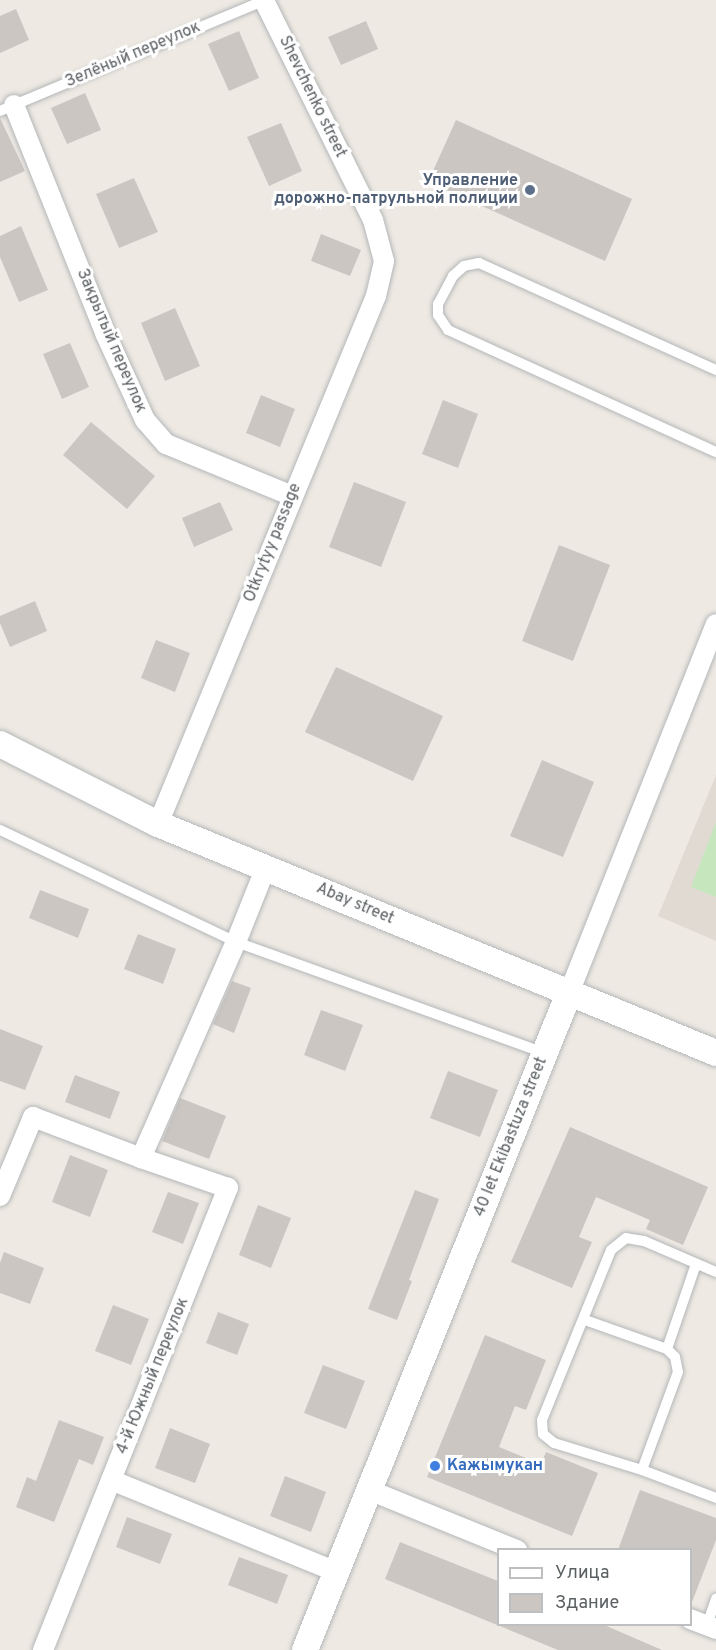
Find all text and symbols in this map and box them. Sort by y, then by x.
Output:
street label: Зелёный переулок [63,18,203,92]
street label: Shevchenko street [274,33,350,161]
place label: Управление дорожно-патрульной полиции [274,171,518,209]
marker: Управление дорожно-патрульной полиции [523,183,537,197]
street label: Закрытый переулок [72,266,150,416]
street label: Otkrytyy passage [240,481,306,605]
street label: Abay street [313,879,397,929]
street label: 40 let Ekibastuza street [470,1054,552,1220]
street label: 4-й Южный переулок [113,1295,193,1457]
place label: Кажымукан [447,1456,543,1476]
marker: Кажымукан [428,1459,442,1473]
legend [497,1548,692,1626]
text: Улица [555,1562,609,1585]
text: Здание [555,1592,619,1615]

